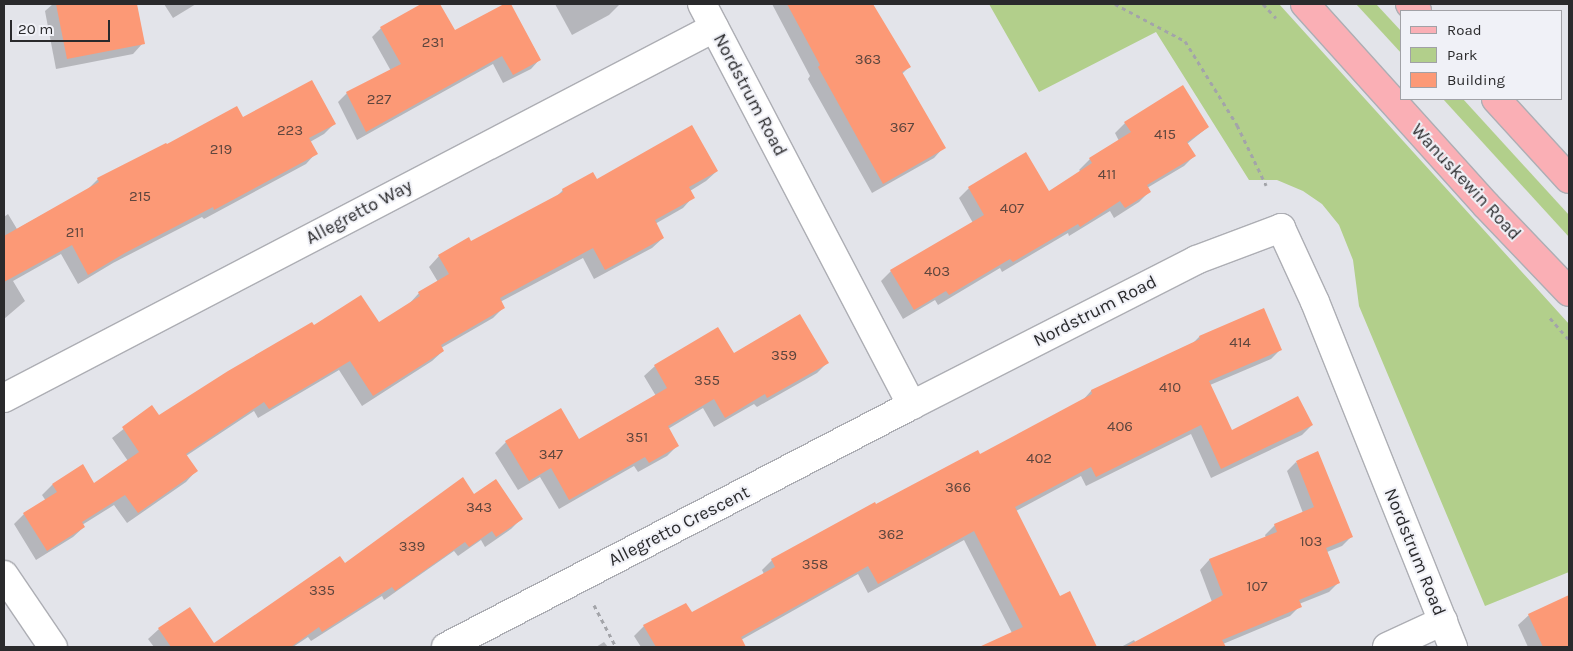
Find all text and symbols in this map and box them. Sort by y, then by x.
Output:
scale bar [12,10,112,42]
legend [1400,10,1563,100]
text: 20 m [18,20,53,38]
text: Road [1447,21,1482,39]
street label: Nordstrum Road [709,30,791,160]
house number: 231 [422,34,444,52]
text: Park [1447,46,1477,64]
house number: 363 [855,51,881,69]
text: Building [1447,71,1505,89]
house number: 227 [367,91,391,109]
house number: 367 [890,119,914,137]
street label: Wanuskewin Road [1407,119,1525,245]
house number: 223 [277,122,303,140]
house number: 415 [1154,126,1176,144]
house number: 219 [210,141,232,159]
house number: 411 [1098,166,1116,184]
street label: Allegretto Way [302,175,416,249]
house number: 215 [129,188,151,206]
house number: 407 [1000,200,1024,218]
house number: 211 [66,224,84,242]
house number: 403 [924,263,950,281]
street label: Nordstrum Road [1030,271,1160,351]
house number: 414 [1229,334,1251,352]
house number: 359 [771,347,797,365]
house number: 355 [694,372,720,390]
house number: 410 [1159,379,1181,397]
house number: 406 [1107,418,1133,436]
house number: 351 [626,429,648,447]
house number: 347 [539,446,563,464]
house number: 402 [1026,450,1052,468]
house number: 366 [945,479,971,497]
street label: Allegretto Crescent [605,481,753,571]
street label: Nordstrum Road [1380,485,1450,619]
house number: 343 [466,499,492,517]
house number: 362 [878,526,904,544]
house number: 103 [1300,533,1322,551]
house number: 339 [399,538,425,556]
house number: 358 [802,556,828,574]
house number: 107 [1247,578,1267,596]
house number: 335 [309,582,335,600]

